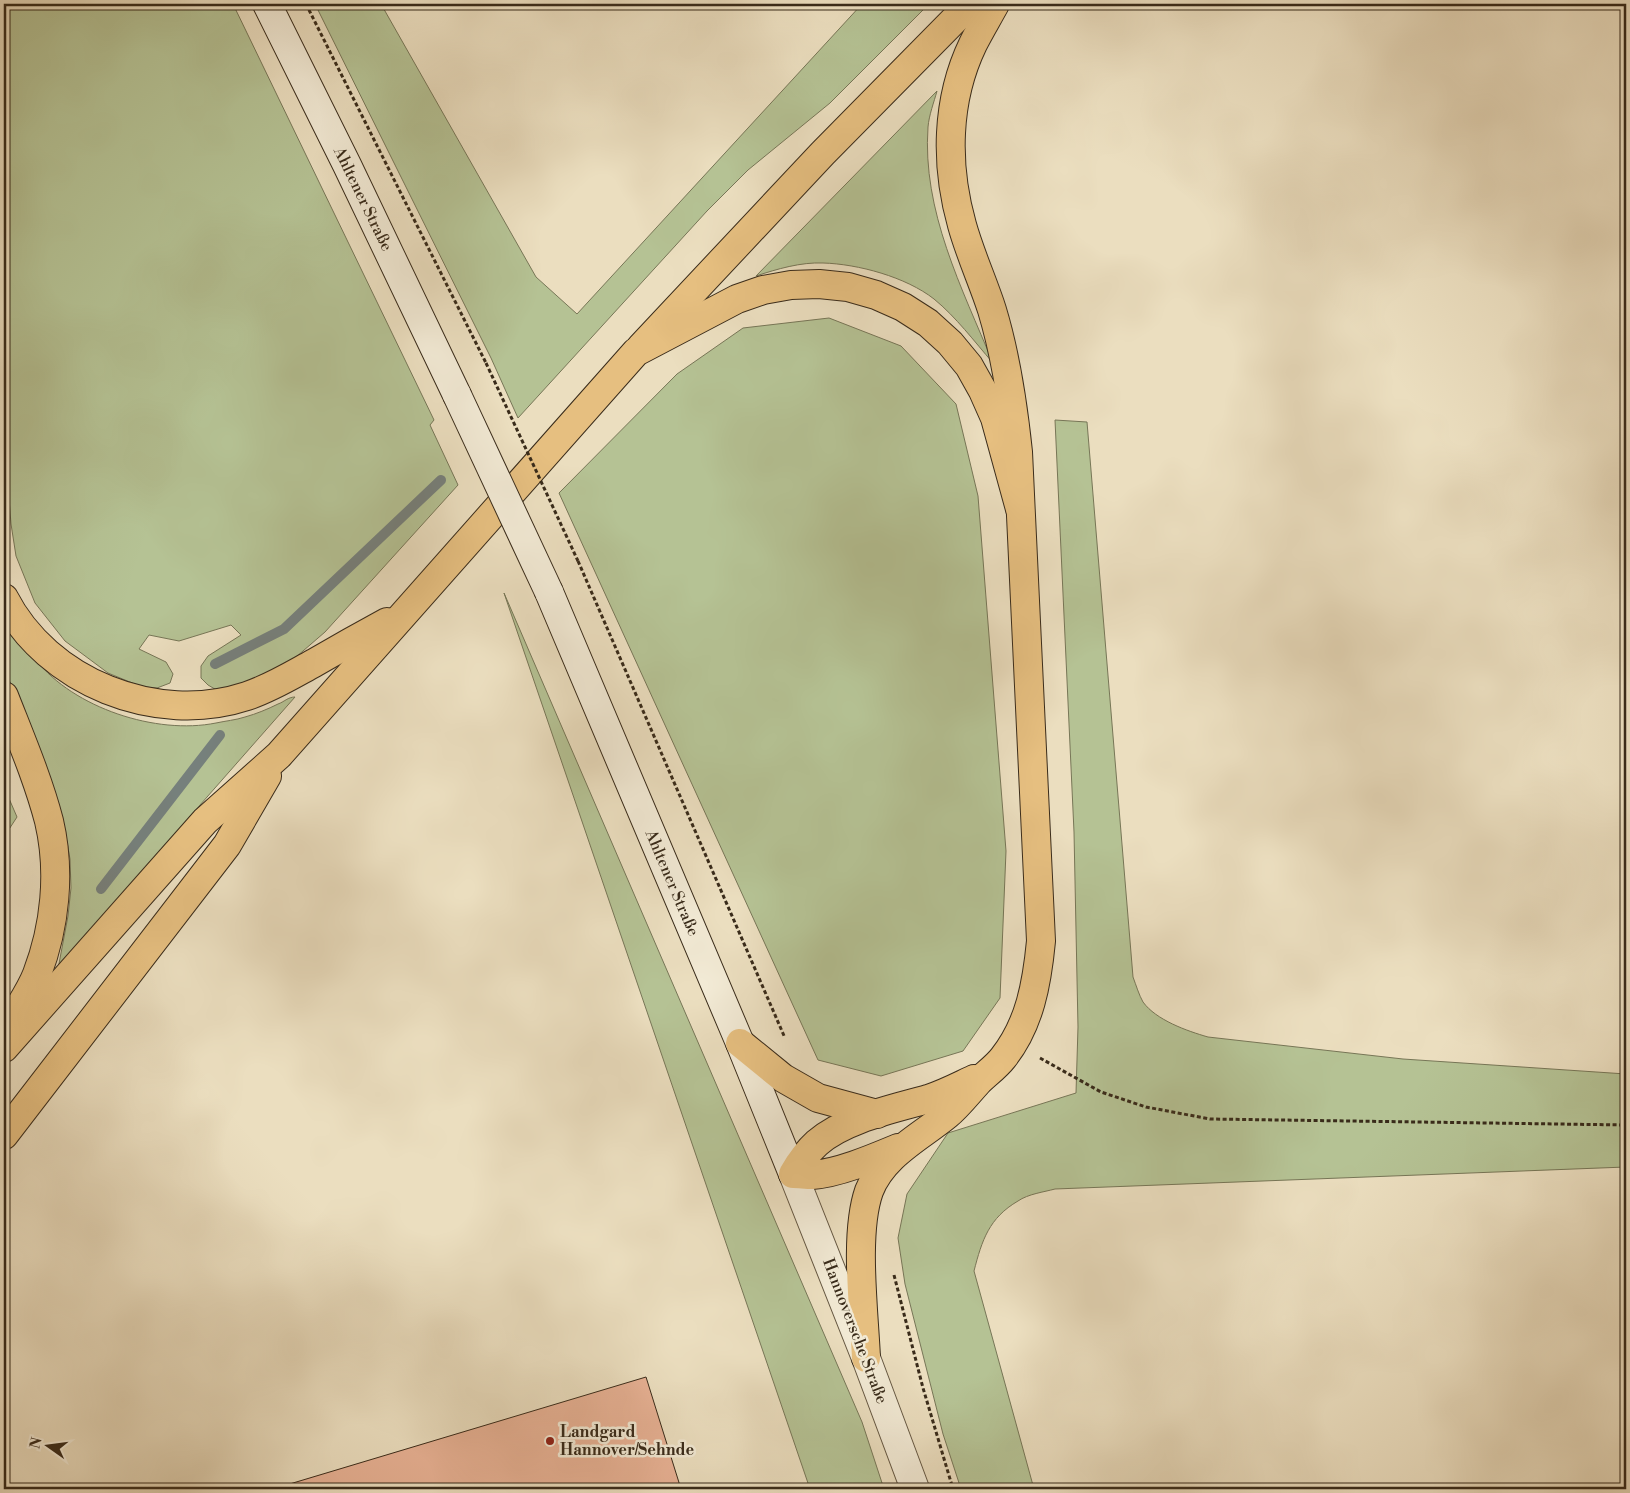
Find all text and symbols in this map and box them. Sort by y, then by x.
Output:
street label: Ahltener Straße [329,143,397,254]
street label: Ahltener Straße [640,826,703,939]
street label: Hannoversche Straße [818,1255,892,1407]
north arrow [22,1420,72,1470]
place label: Landgard Hannover/Sehnde [560,1422,695,1460]
marker: Landgard Hannover/Sehnde [544,1435,556,1447]
text: N [26,1436,46,1451]

